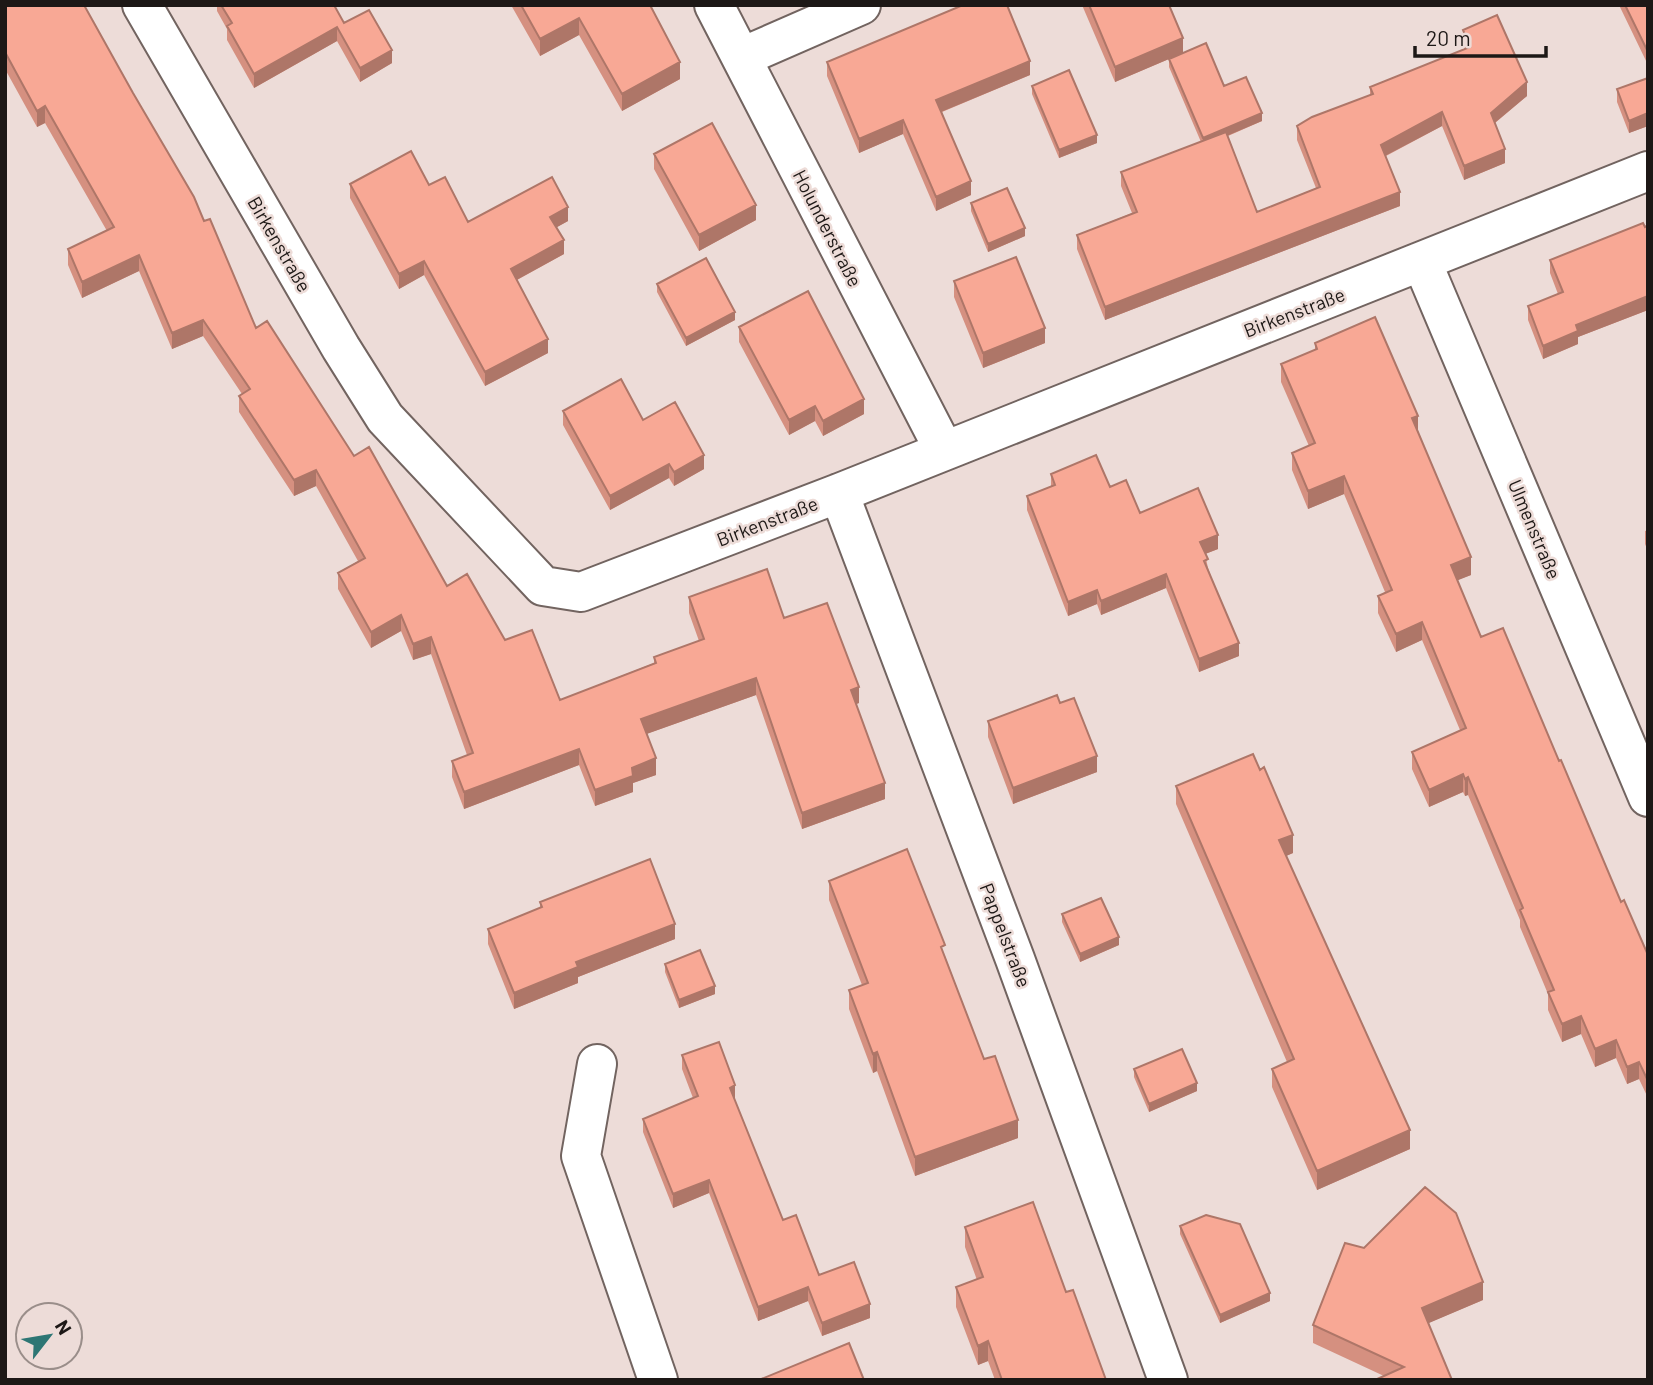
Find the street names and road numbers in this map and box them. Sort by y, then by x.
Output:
street label: Holunderstraße [789,166,867,290]
street label: Birkenstraße [243,192,317,296]
street label: Birkenstraße [1240,282,1348,342]
street label: Ulmenstraße [1504,476,1566,582]
street label: Birkenstraße [713,491,821,551]
street label: Pappelstraße [976,880,1036,990]

